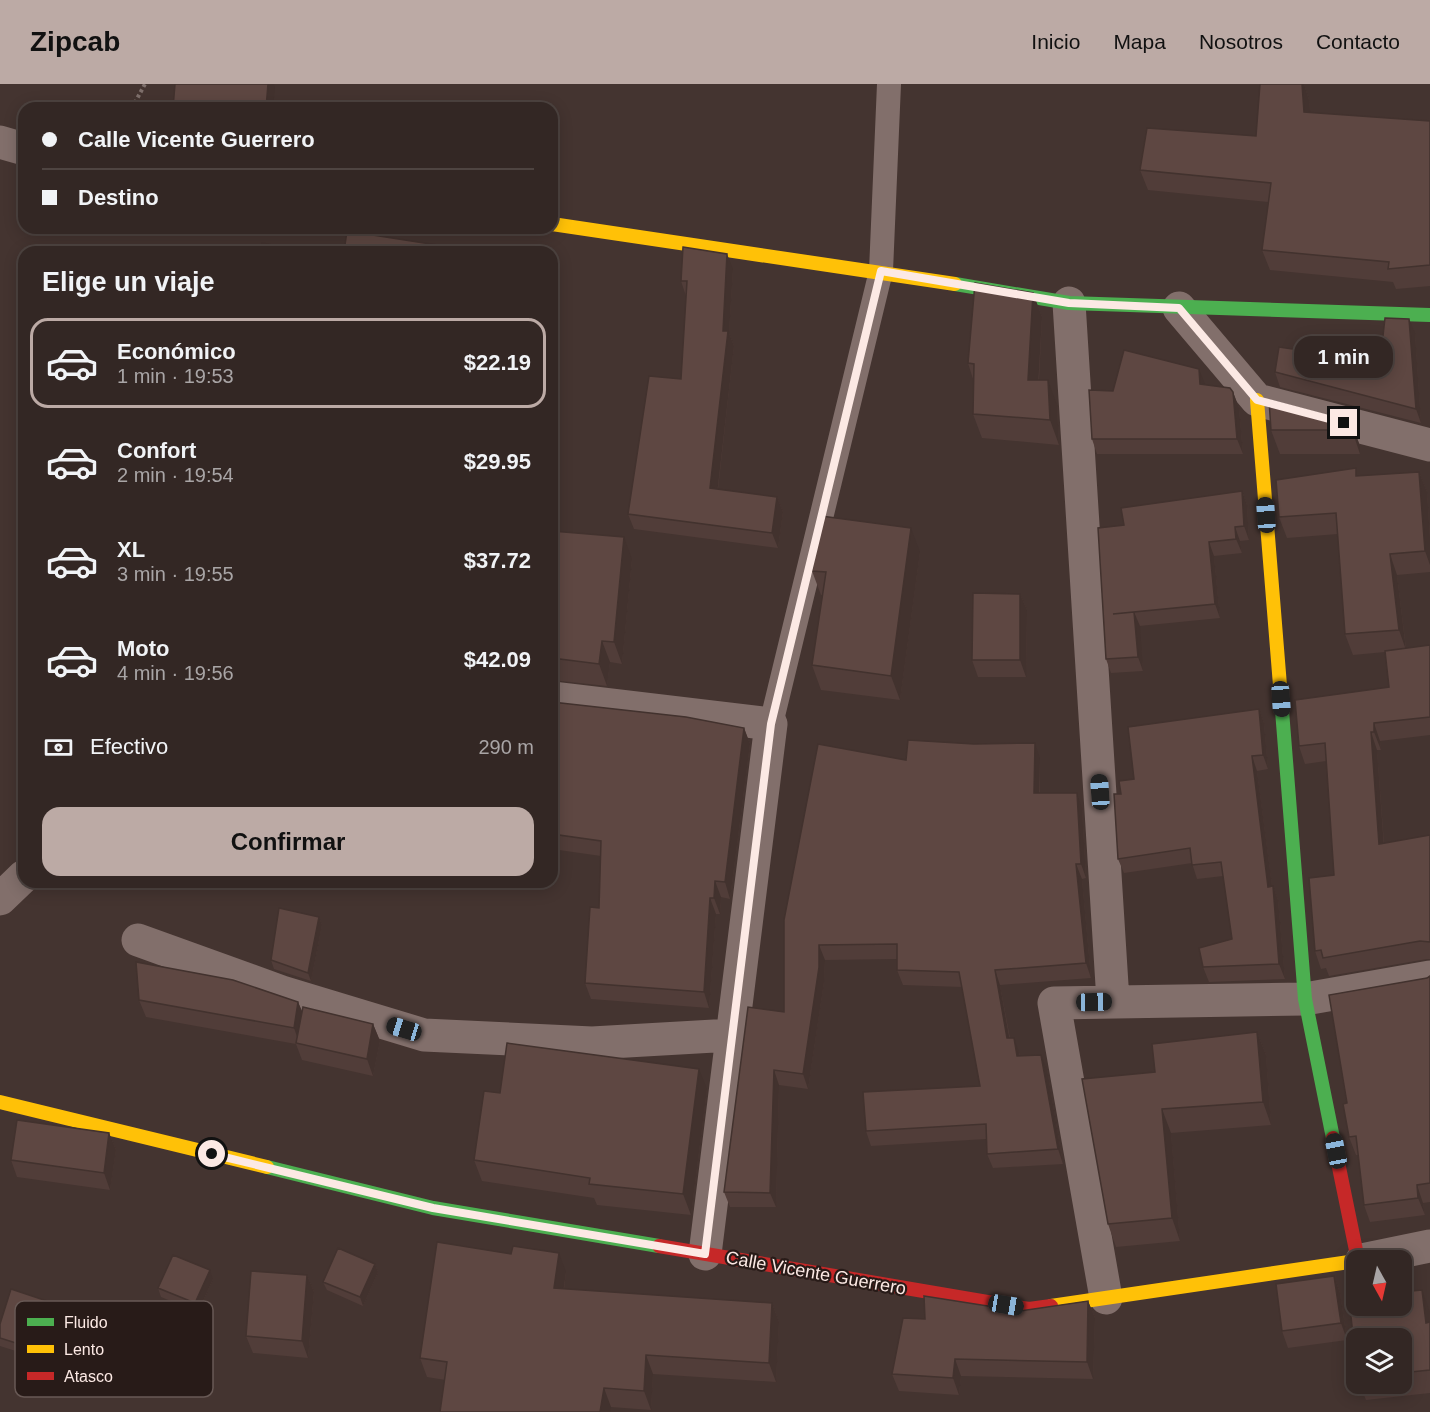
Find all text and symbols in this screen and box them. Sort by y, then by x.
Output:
text: Zipcab [30,26,120,57]
text: Inicio [1031,30,1080,53]
text: Mapa [1113,30,1166,53]
text: Nosotros [1199,30,1283,53]
text: Contacto [1316,30,1400,53]
text: Calle Vicente Guerrero [78,127,315,152]
text: Destino [78,185,159,210]
text: Elige un viaje [42,267,215,297]
icon: car [45,336,99,390]
callout: 1 min [1294,336,1394,378]
text: Económico [117,339,236,364]
text: 1 min [1317,346,1370,368]
text: $22.19 [464,350,531,375]
text: 1 min · 19:53 [117,365,234,387]
route end [1330,409,1357,436]
icon: car [45,435,99,489]
text: Confort [117,438,196,463]
text: $29.95 [464,449,531,474]
text: 2 min · 19:54 [117,464,234,486]
car [1256,496,1276,534]
icon: car [45,534,99,588]
text: XL [117,537,145,562]
text: $37.72 [464,548,531,573]
text: 3 min · 19:55 [117,563,234,585]
icon: car [45,633,99,687]
text: Moto [117,636,170,661]
text: $42.09 [464,647,531,672]
text: 4 min · 19:56 [117,662,234,684]
car [1271,680,1291,718]
icon: cash [42,731,75,764]
text: Efectivo [90,734,168,759]
text: 290 m [478,736,534,758]
car [1090,773,1110,811]
button: Confirmar [42,807,534,876]
car [1076,993,1112,1011]
car [384,1015,424,1043]
car [1324,1132,1348,1170]
route start [198,1140,225,1167]
street label: Calle Vicente Guerrero [724,1247,908,1299]
north arrow [1346,1250,1412,1316]
map controls [1346,1250,1412,1394]
car [987,1293,1025,1317]
legend [15,1301,213,1397]
text: Fluido [64,1314,108,1331]
button: layers [1346,1328,1412,1394]
text: Lento [64,1341,104,1358]
text: Atasco [64,1368,113,1385]

